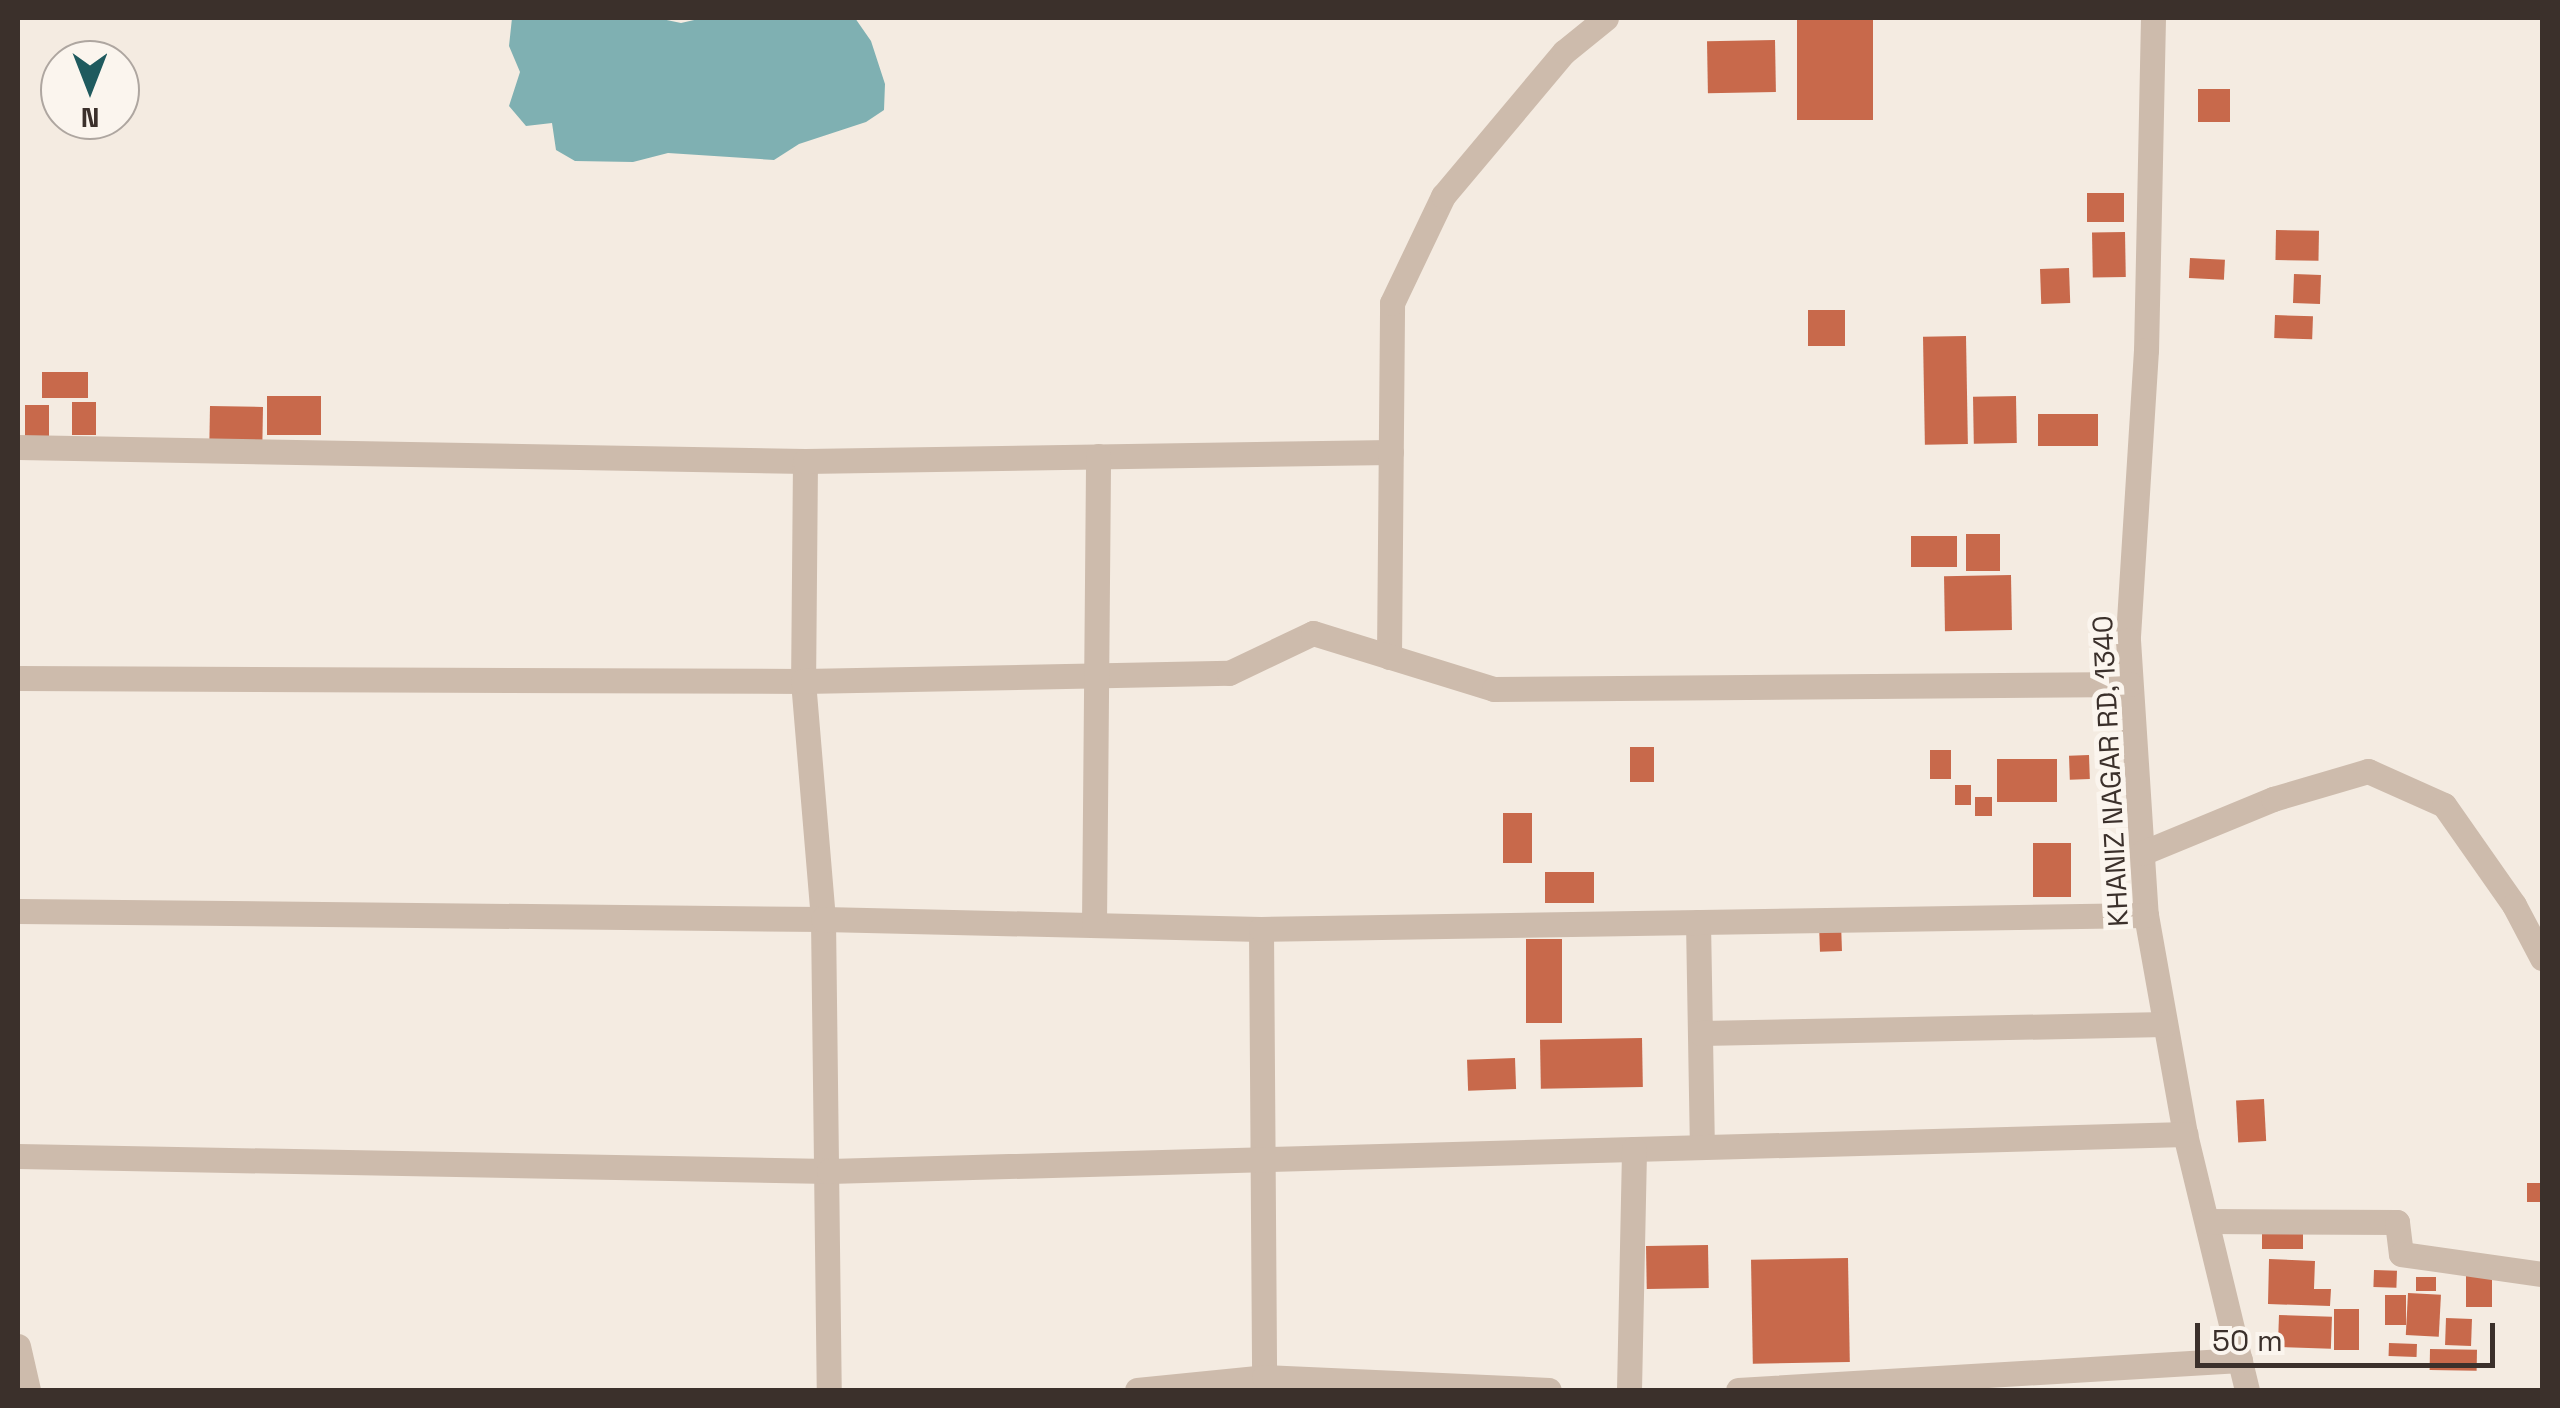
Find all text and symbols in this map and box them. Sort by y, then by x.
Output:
north arrow [40,40,140,140]
text: N [81,100,99,136]
street label: KHANIZ NAGAR RD, 1340 [2085,614,2135,928]
scale bar [2200,1303,2500,1365]
text: 50 m [2212,1321,2283,1360]

